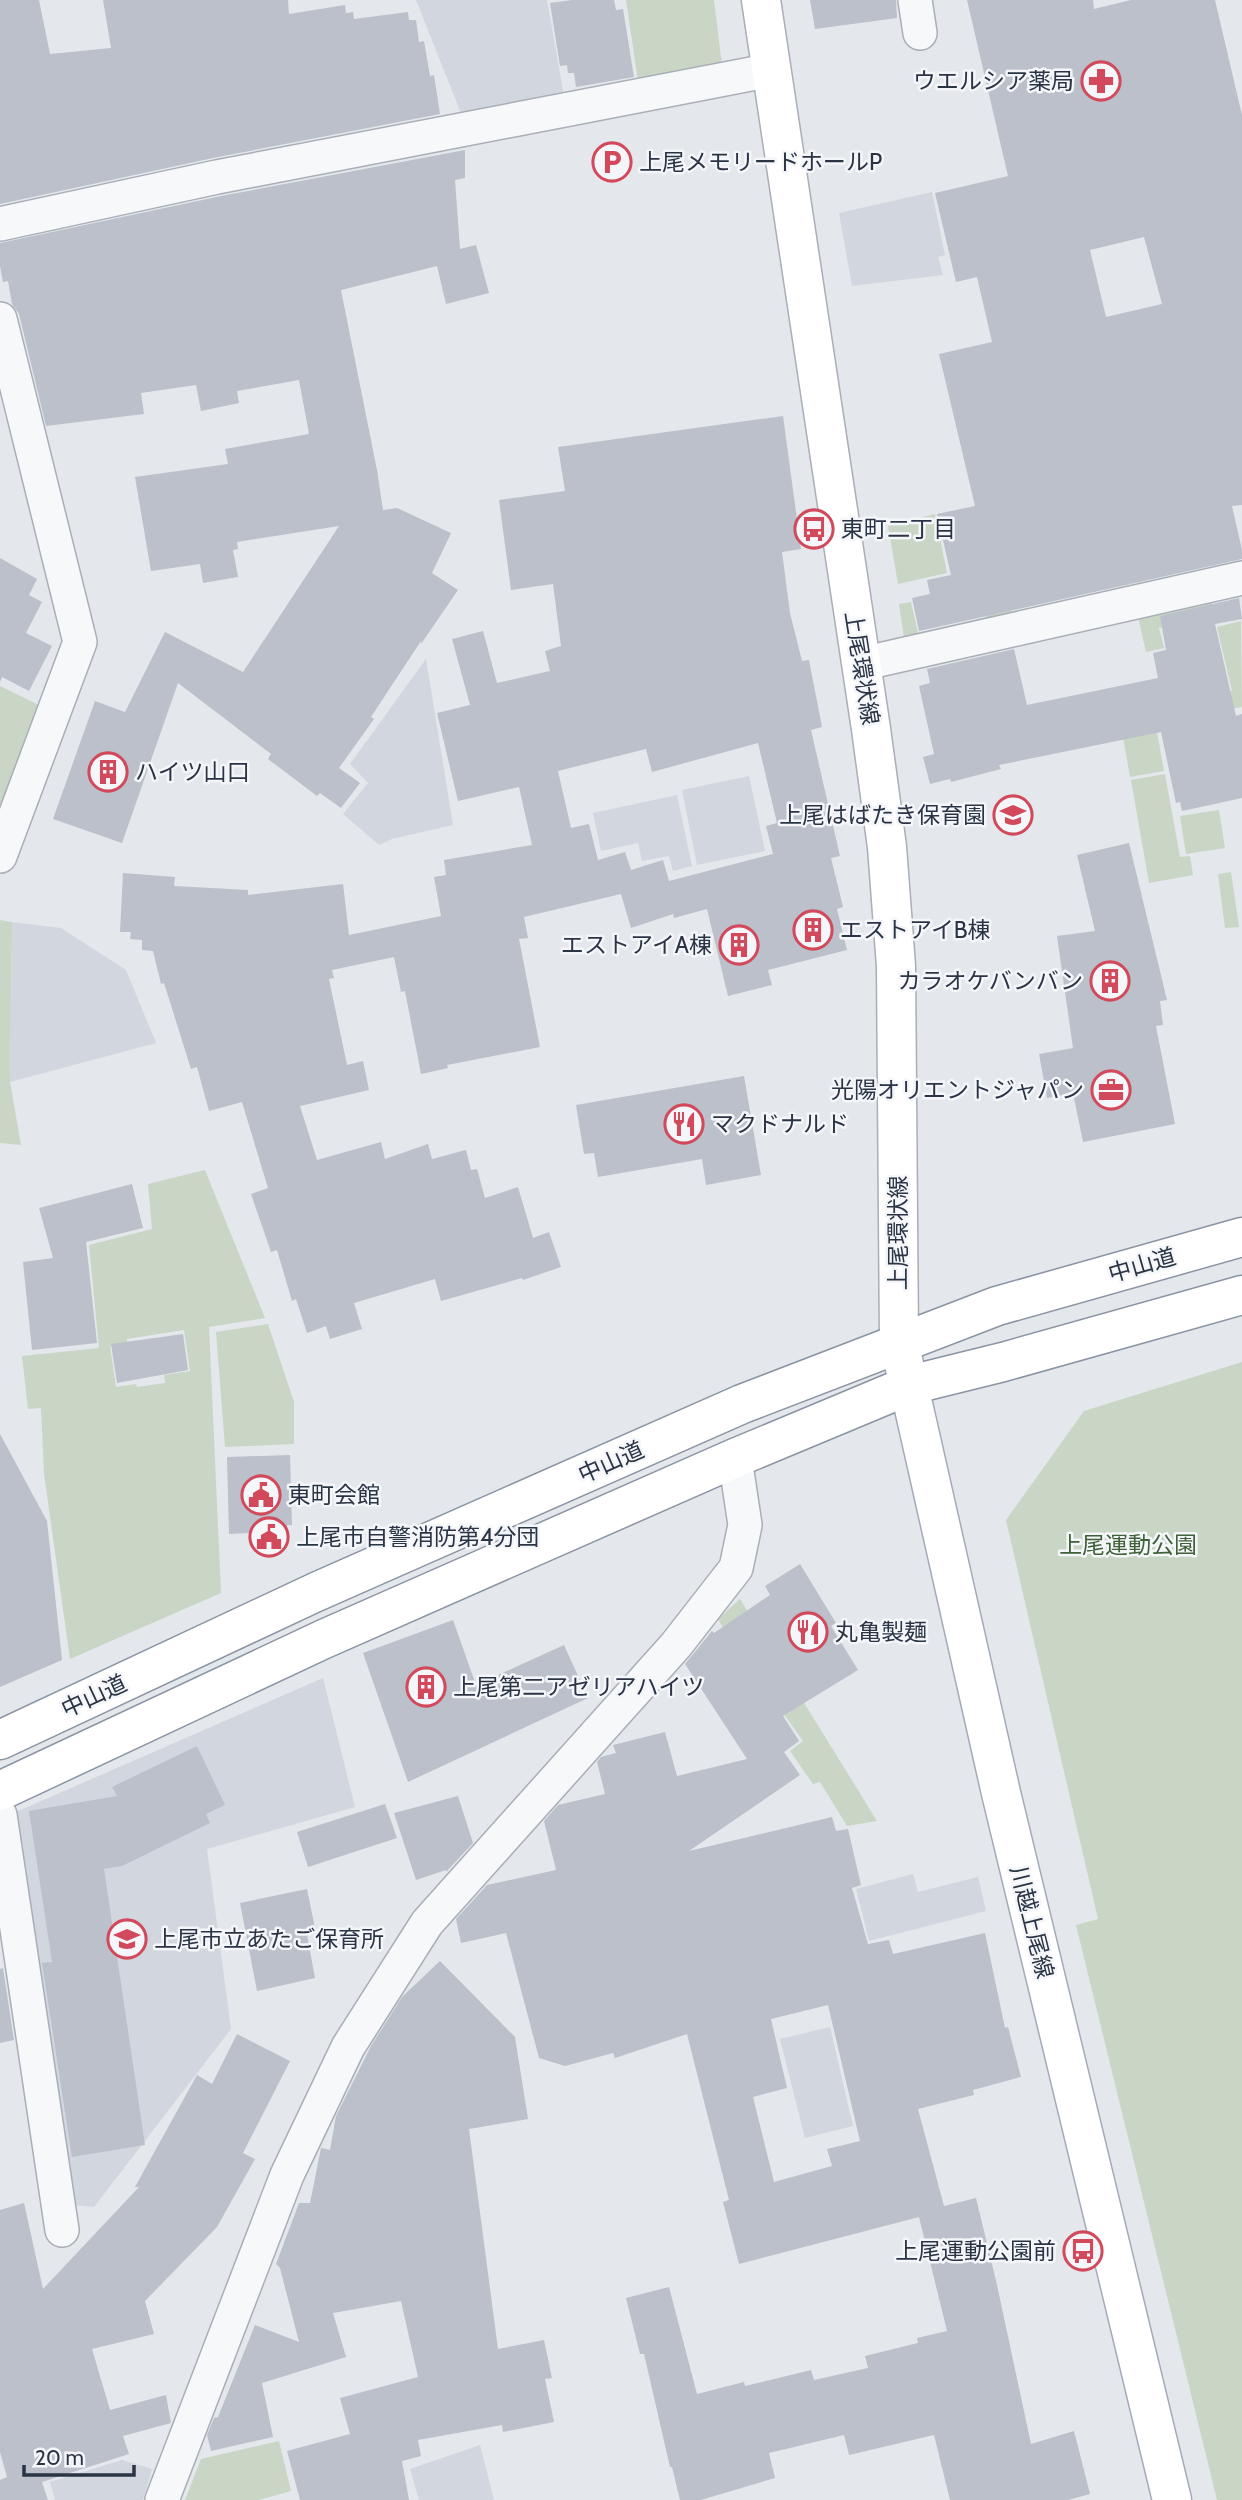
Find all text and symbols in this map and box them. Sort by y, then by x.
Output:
pharmacy icon: ウエルシア薬局 [1080,60,1122,102]
place label: ウエルシア薬局 [913,67,1074,95]
parking icon: 上尾メモリードホールP [591,141,633,183]
place label: 上尾メモリードホールP [639,148,882,176]
bus stop icon: 東町二丁目 [793,508,835,550]
place label: 東町二丁目 [841,515,956,543]
street label: 上尾環状線 [839,609,885,727]
building icon: ハイツ山口 [87,751,129,793]
place label: ハイツ山口 [135,758,250,786]
school or university icon: 上尾はばたき保育園 [992,794,1034,836]
place label: 上尾はばたき保育園 [779,801,986,829]
building icon: エストアイB棟 [792,909,834,951]
place label: エストアイB棟 [840,916,991,944]
building icon: エストアイA棟 [718,924,760,966]
place label: エストアイA棟 [561,931,712,959]
building icon: カラオケバンバン [1089,960,1131,1002]
place label: カラオケバンバン [898,967,1083,995]
office icon: 光陽オリエントジャパン [1090,1069,1132,1111]
place label: 光陽オリエントジャパン [831,1076,1084,1104]
restaurant icon: マクドナルド [663,1103,705,1145]
place label: マクドナルド [711,1110,849,1138]
street label: 上尾環状線 [884,1176,912,1291]
street label: 中山道 [1105,1242,1179,1288]
street label: 中山道 [574,1435,648,1489]
public building icon: 東町会館 [240,1474,282,1516]
place label: 東町会館 [288,1481,380,1509]
public building icon: 上尾市自警消防第4分団 [248,1516,290,1558]
place label: 上尾市自警消防第4分団 [296,1523,539,1551]
park label: 上尾運動公園 [1059,1531,1197,1559]
restaurant icon: 丸亀製麺 [787,1611,829,1653]
place label: 丸亀製麺 [835,1618,927,1646]
building icon: 上尾第二アゼリアハイツ [405,1666,447,1708]
street label: 中山道 [57,1669,131,1723]
place label: 上尾第二アゼリアハイツ [453,1673,704,1701]
street label: 川越上尾線 [1005,1863,1059,1981]
school or university icon: 上尾市立あたご保育所 [106,1918,148,1960]
place label: 上尾市立あたご保育所 [154,1925,384,1953]
bus stop icon: 上尾運動公園前 [1062,2230,1104,2272]
place label: 上尾運動公園前 [895,2237,1056,2265]
scale bar [24,2434,135,2478]
text: 20 m [35,2445,84,2470]

